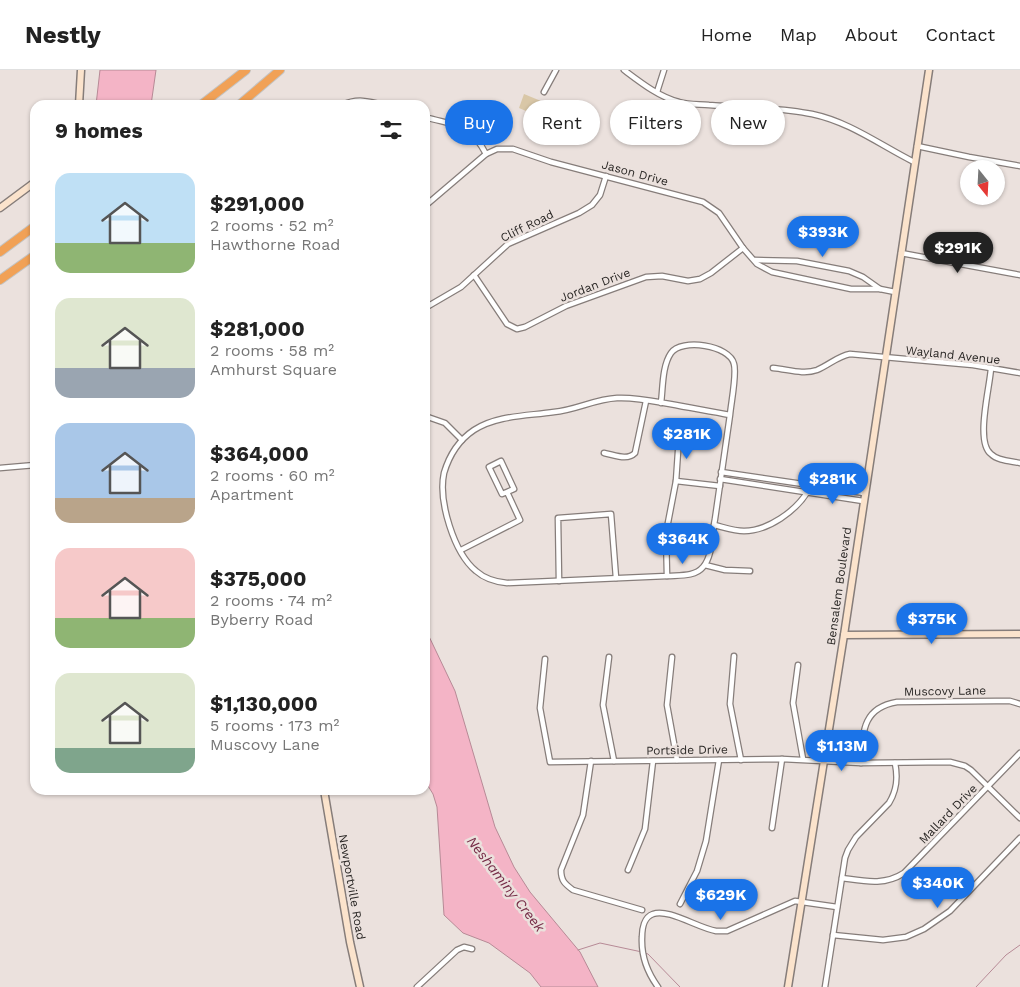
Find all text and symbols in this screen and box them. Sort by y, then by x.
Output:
text: Nestly [25,21,101,49]
text: Home [701,24,752,45]
text: Map [780,24,817,45]
text: About [845,24,897,45]
text: Contact [925,24,995,45]
chip: Buy [445,100,513,145]
chip: Rent [523,100,600,145]
chip: Filters [610,100,701,145]
chip: New [711,100,785,145]
icon: filters [377,116,405,144]
text: 9 homes [55,118,143,143]
street label: Jason Drive [600,157,670,189]
north arrow [960,160,1005,205]
map controls [960,160,1005,205]
text: $291,000 [210,191,304,216]
icon: home [95,193,155,253]
street label: Cliff Road [498,207,556,245]
text: 2 rooms · 52 m² [210,216,334,235]
pin: $393K [788,216,858,258]
text: $393K [798,222,848,241]
pin: $291K [923,232,993,274]
text: Hawthorne Road [210,235,340,254]
text: $291K [934,238,982,257]
street label: Jordan Drive [558,265,632,305]
text: $281,000 [210,316,305,341]
icon: home [95,318,155,378]
text: 2 rooms · 58 m² [210,341,334,360]
street label: Wayland Avenue [905,343,1001,367]
text: Amhurst Square [210,360,337,379]
pin: $281K [652,418,722,460]
text: $281K [663,424,711,443]
text: $364,000 [210,441,309,466]
icon: home [95,443,155,503]
pin: $281K [798,462,868,505]
text: 2 rooms · 60 m² [210,466,335,485]
text: $281K [809,469,857,488]
text: Apartment [210,485,293,504]
pin: $364K [648,522,718,565]
street label: Bensalem Boulevard [824,526,854,646]
text: $364K [657,529,709,548]
text: $375,000 [210,566,307,591]
icon: home [95,568,155,628]
text: 2 rooms · 74 m² [210,591,332,610]
pin: $375K [897,602,967,645]
text: $375K [907,609,957,628]
text: Byberry Road [210,610,313,629]
street label: Muscovy Lane [904,683,986,699]
text: $1,130,000 [210,691,318,716]
icon: home [95,693,155,753]
text: 5 rooms · 173 m² [210,716,339,735]
pin: $1.13M [801,730,883,772]
text: Muscovy Lane [210,735,320,754]
text: $1.13M [816,736,868,755]
street label: Portside Drive [646,742,728,758]
street label: Mallard Drive [916,781,980,847]
street label: Newportville Road [336,833,368,941]
water label: Neshaminy Creek [464,833,548,935]
pin: $340K [903,866,973,909]
text: $340K [912,873,964,892]
pin: $629K [686,878,756,921]
text: $629K [696,885,746,904]

